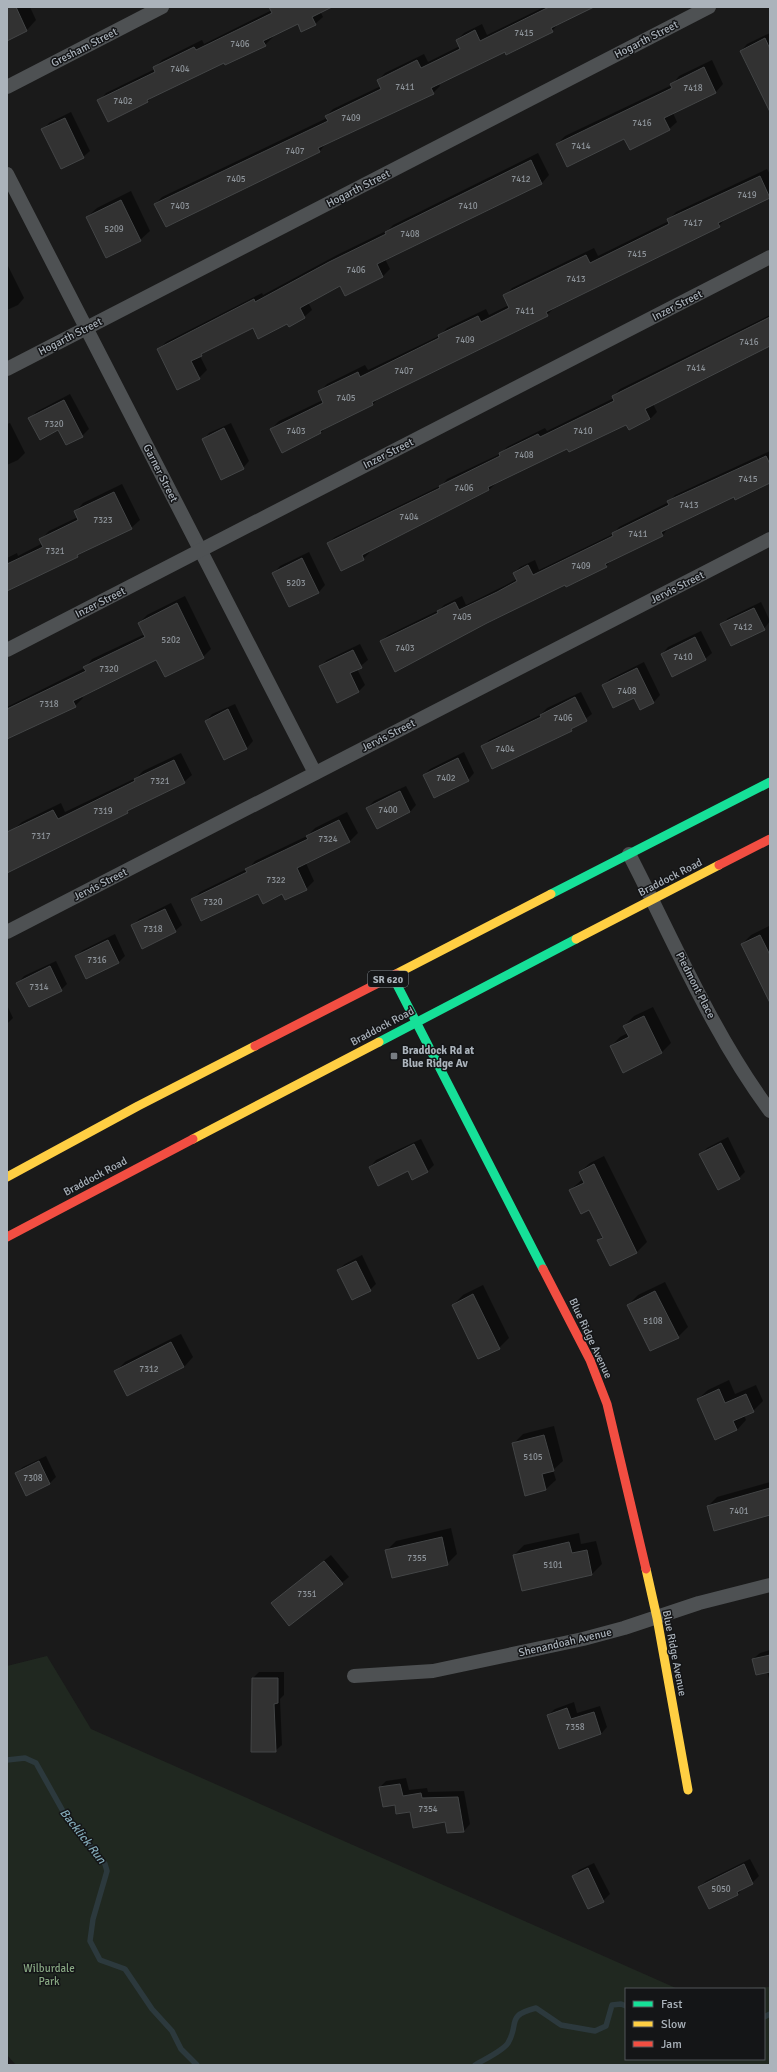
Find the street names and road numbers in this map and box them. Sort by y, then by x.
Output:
street label: Hogarth Street [612,18,680,61]
street label: Gresham Street [49,25,120,70]
street label: Hogarth Street [324,167,392,210]
street label: Inzer Street [650,287,705,324]
street label: Hogarth Street [36,315,104,358]
street label: Inzer Street [361,435,416,472]
street label: Garner Street [140,442,181,505]
street label: Jervis Street [648,568,706,607]
street label: Inzer Street [73,584,128,621]
street label: Jervis Street [359,716,417,755]
street label: Braddock Road [636,856,705,899]
street label: Jervis Street [71,865,129,904]
street label: Piedmont Place [673,950,718,1021]
road number: SR 620 [368,971,408,987]
street label: Braddock Road [348,1004,416,1049]
street label: Braddock Road [61,1154,129,1199]
street label: Blue Ridge Avenue [566,1296,615,1380]
street label: Blue Ridge Avenue [660,1609,689,1697]
street label: Shenandoah Avenue [517,1625,613,1660]

